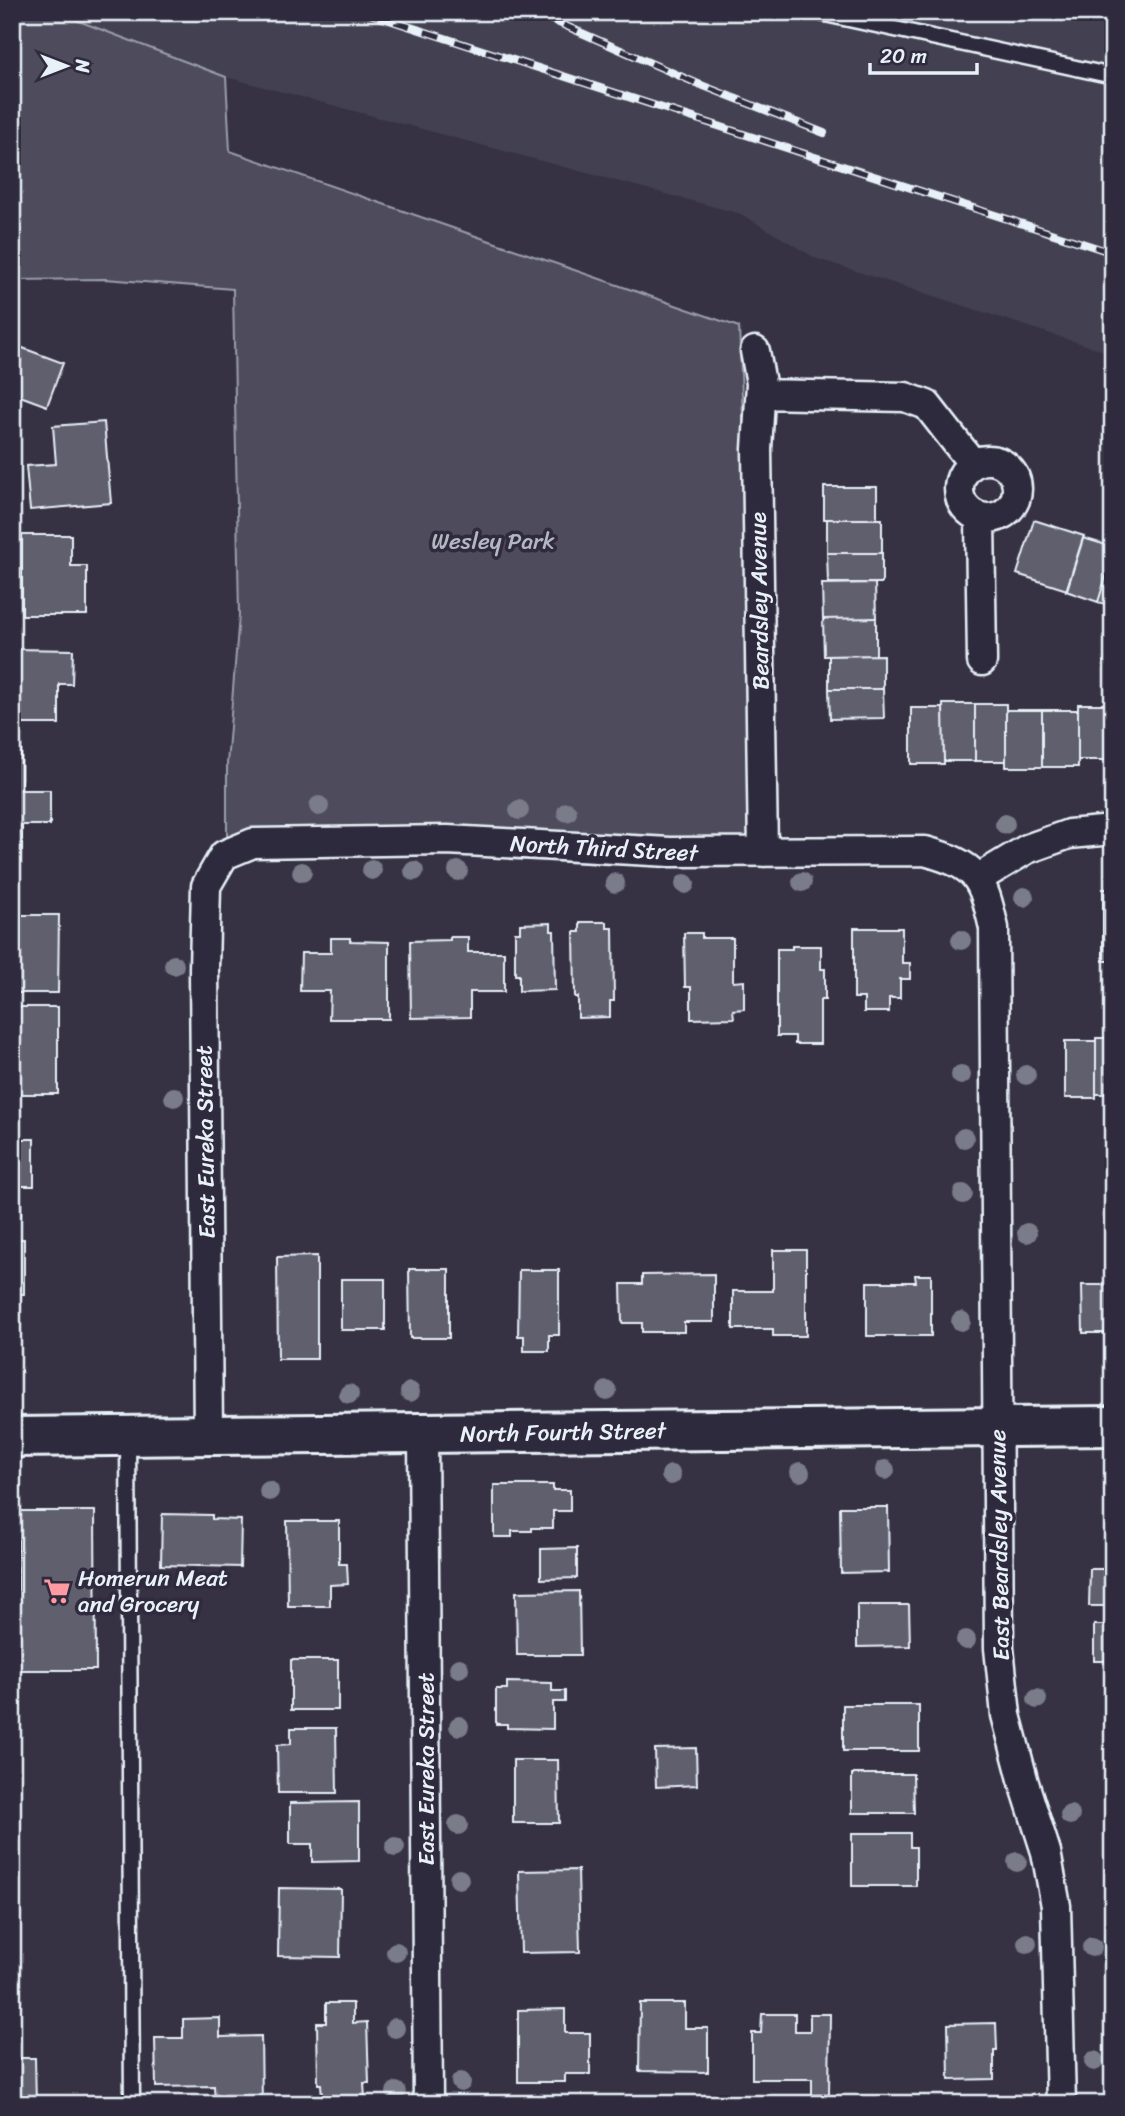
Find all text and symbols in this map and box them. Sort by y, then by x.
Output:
north arrow [32,32,102,102]
scale bar [870,32,976,76]
text: 20 m [880,37,927,75]
text: N [66,58,99,73]
street label: Beardsley Avenue [737,512,782,690]
park label: Wesley Park [431,521,555,562]
street label: North Third Street [509,823,701,874]
street label: East Eureka Street [183,1045,228,1239]
street label: North Fourth Street [460,1410,668,1455]
street label: East Beardsley Avenue [977,1429,1022,1661]
place label: Homerun Meat and Grocery [78,1558,228,1625]
supermarket icon: Homerun Meat and Grocery [42,1576,72,1606]
street label: East Eureka Street [406,1672,447,1866]

